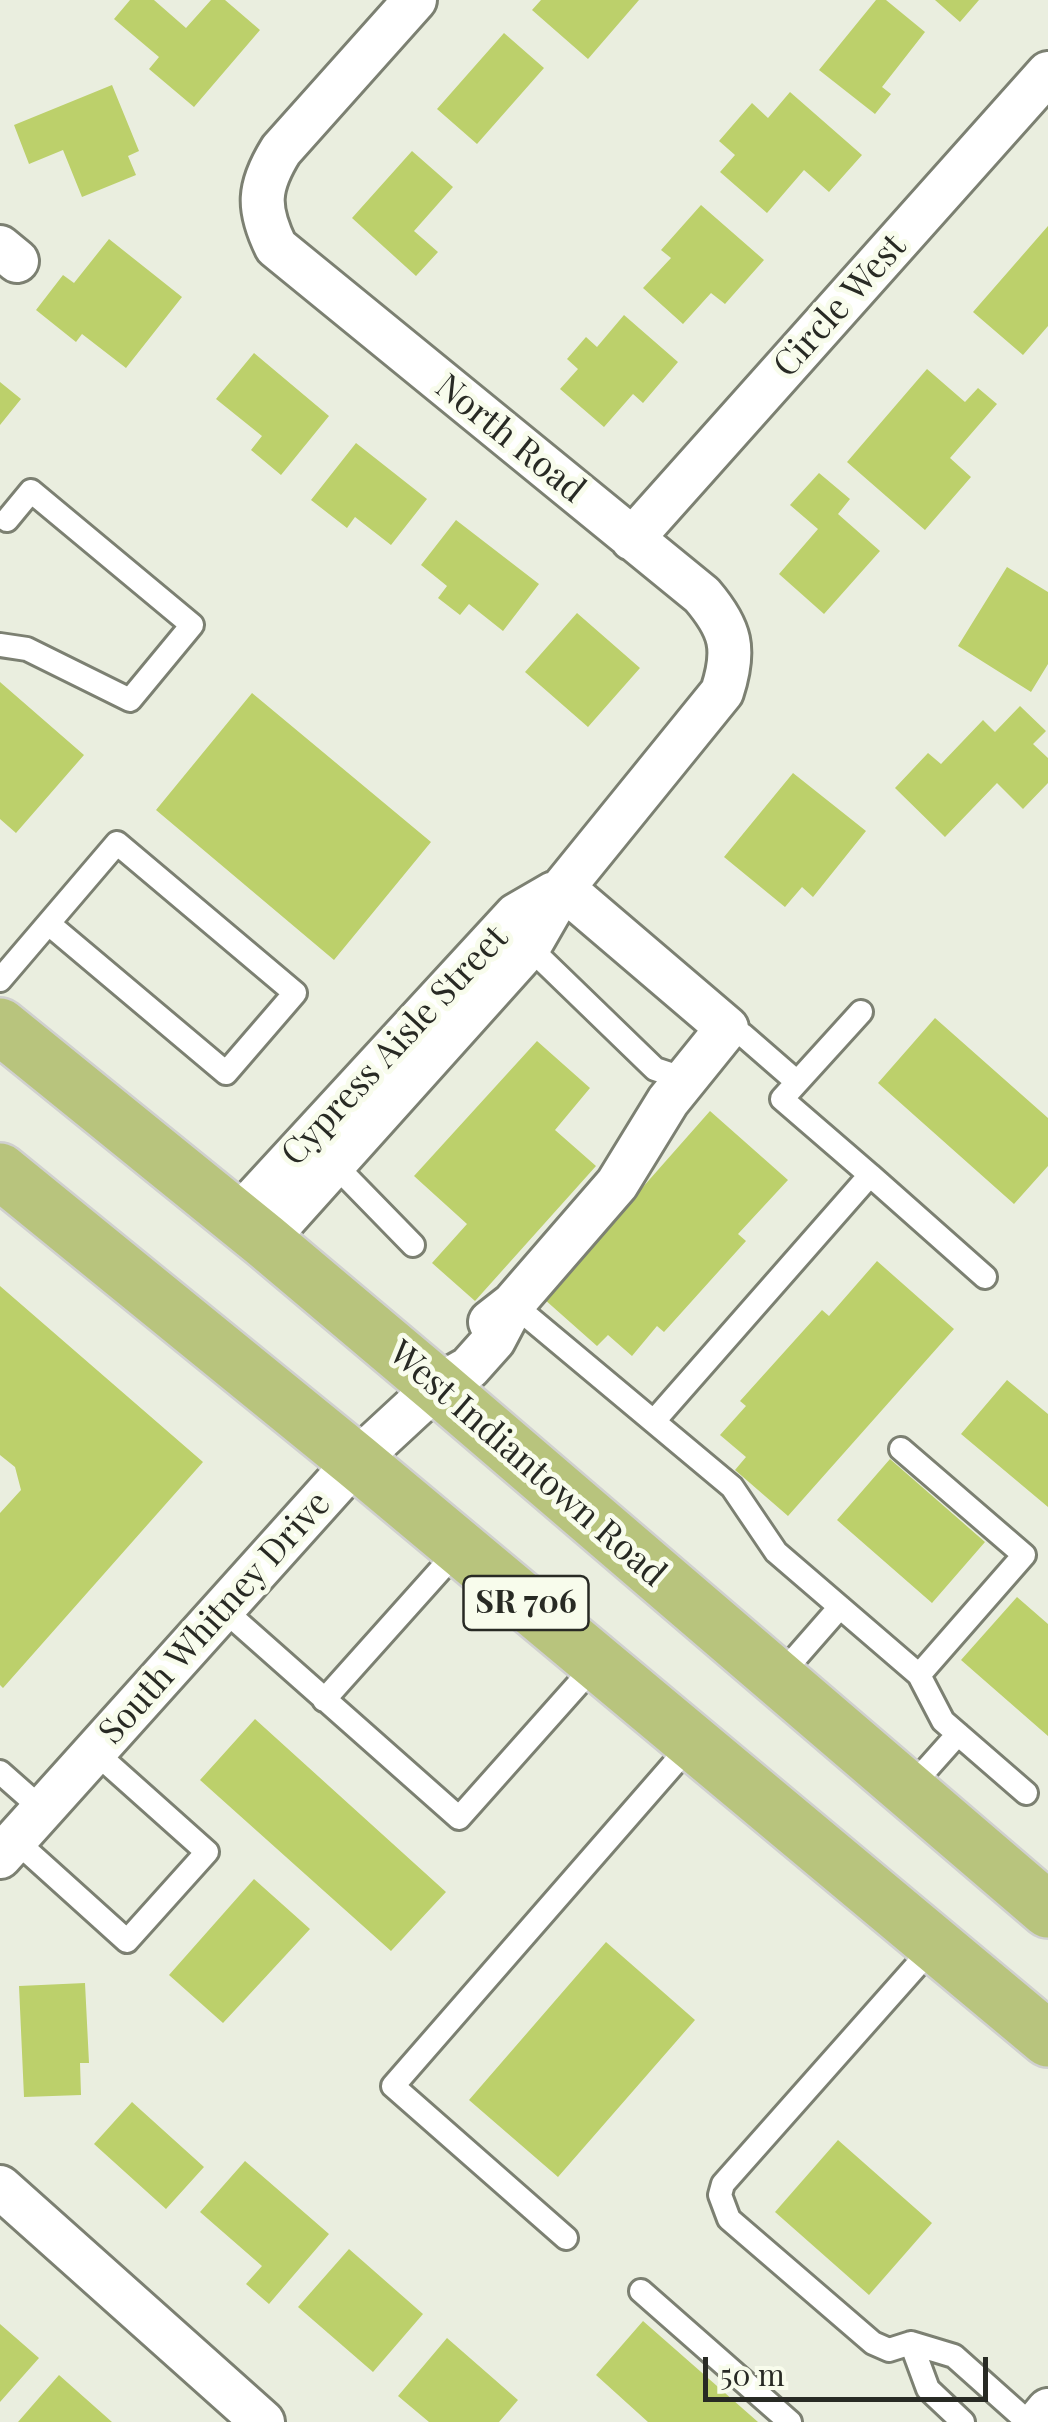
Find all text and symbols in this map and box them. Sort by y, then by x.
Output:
street label: Circle West [765,226,915,386]
street label: North Road [427,366,593,512]
street label: Cypress Aisle Street [273,917,517,1175]
street label: West Indiantown Road [380,1332,674,1596]
street label: South Whitney Drive [91,1483,339,1753]
road number: SR 706 [464,1576,588,1630]
scale bar [708,2337,993,2399]
text: 50 m [720,2354,785,2394]

